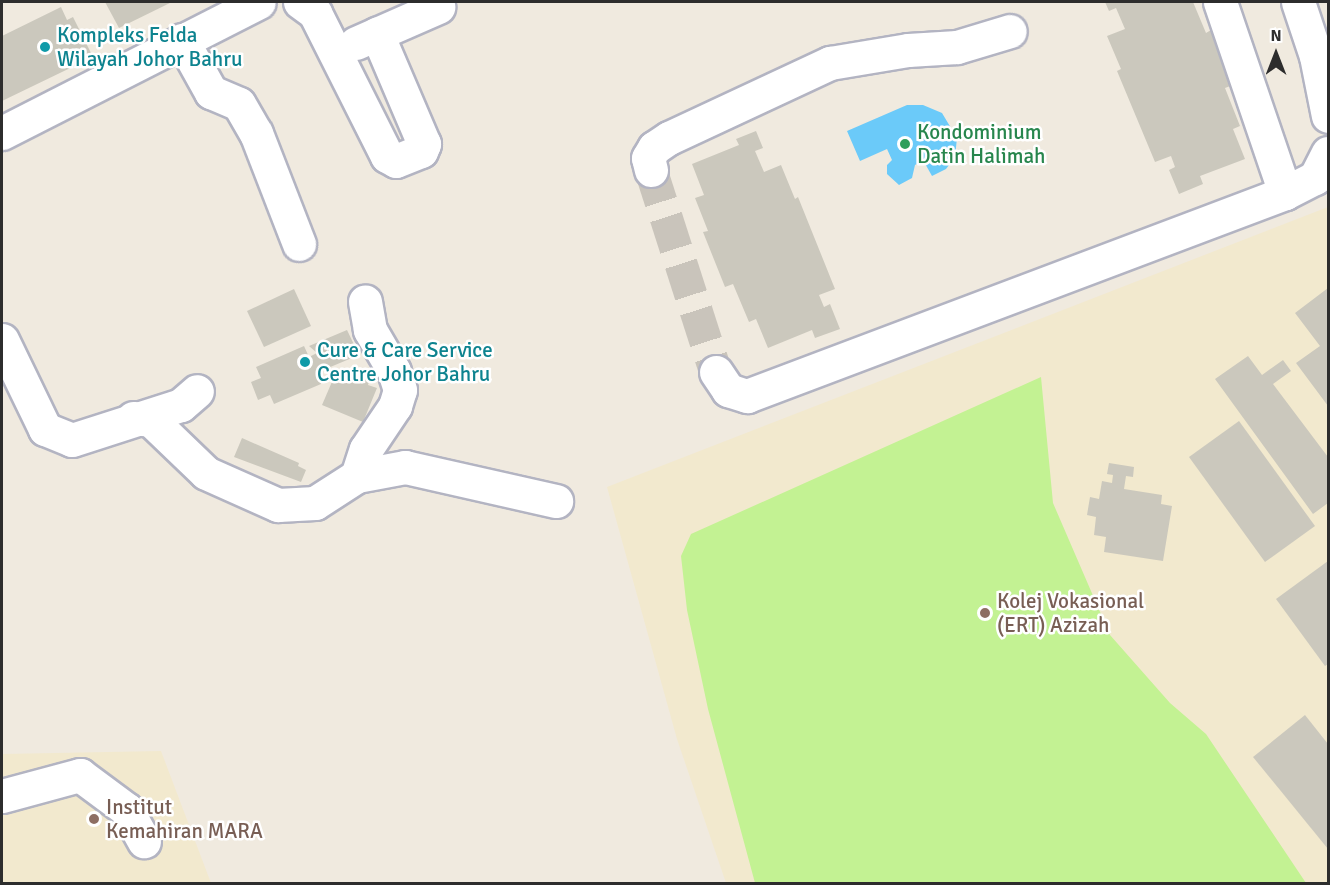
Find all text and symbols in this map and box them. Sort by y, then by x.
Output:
place label: Kompleks Felda Wilayah Johor Bahru [57,22,242,72]
north arrow [1246,24,1306,84]
text: N [1270,26,1282,46]
marker: Kompleks Felda Wilayah Johor Bahru [38,40,52,54]
place label: Kondominium Datin Halimah [917,119,1046,169]
marker: Kondominium Datin Halimah [898,137,912,151]
place label: Cure & Care Service Centre Johor Bahru [317,337,493,387]
marker: Cure & Care Service Centre Johor Bahru [298,355,312,369]
place label: Kolej Vokasional (ERT) Azizah [997,588,1144,638]
marker: Kolej Vokasional (ERT) Azizah [978,606,992,620]
place label: Institut Kemahiran MARA [106,794,263,844]
marker: Institut Kemahiran MARA [87,812,101,826]

